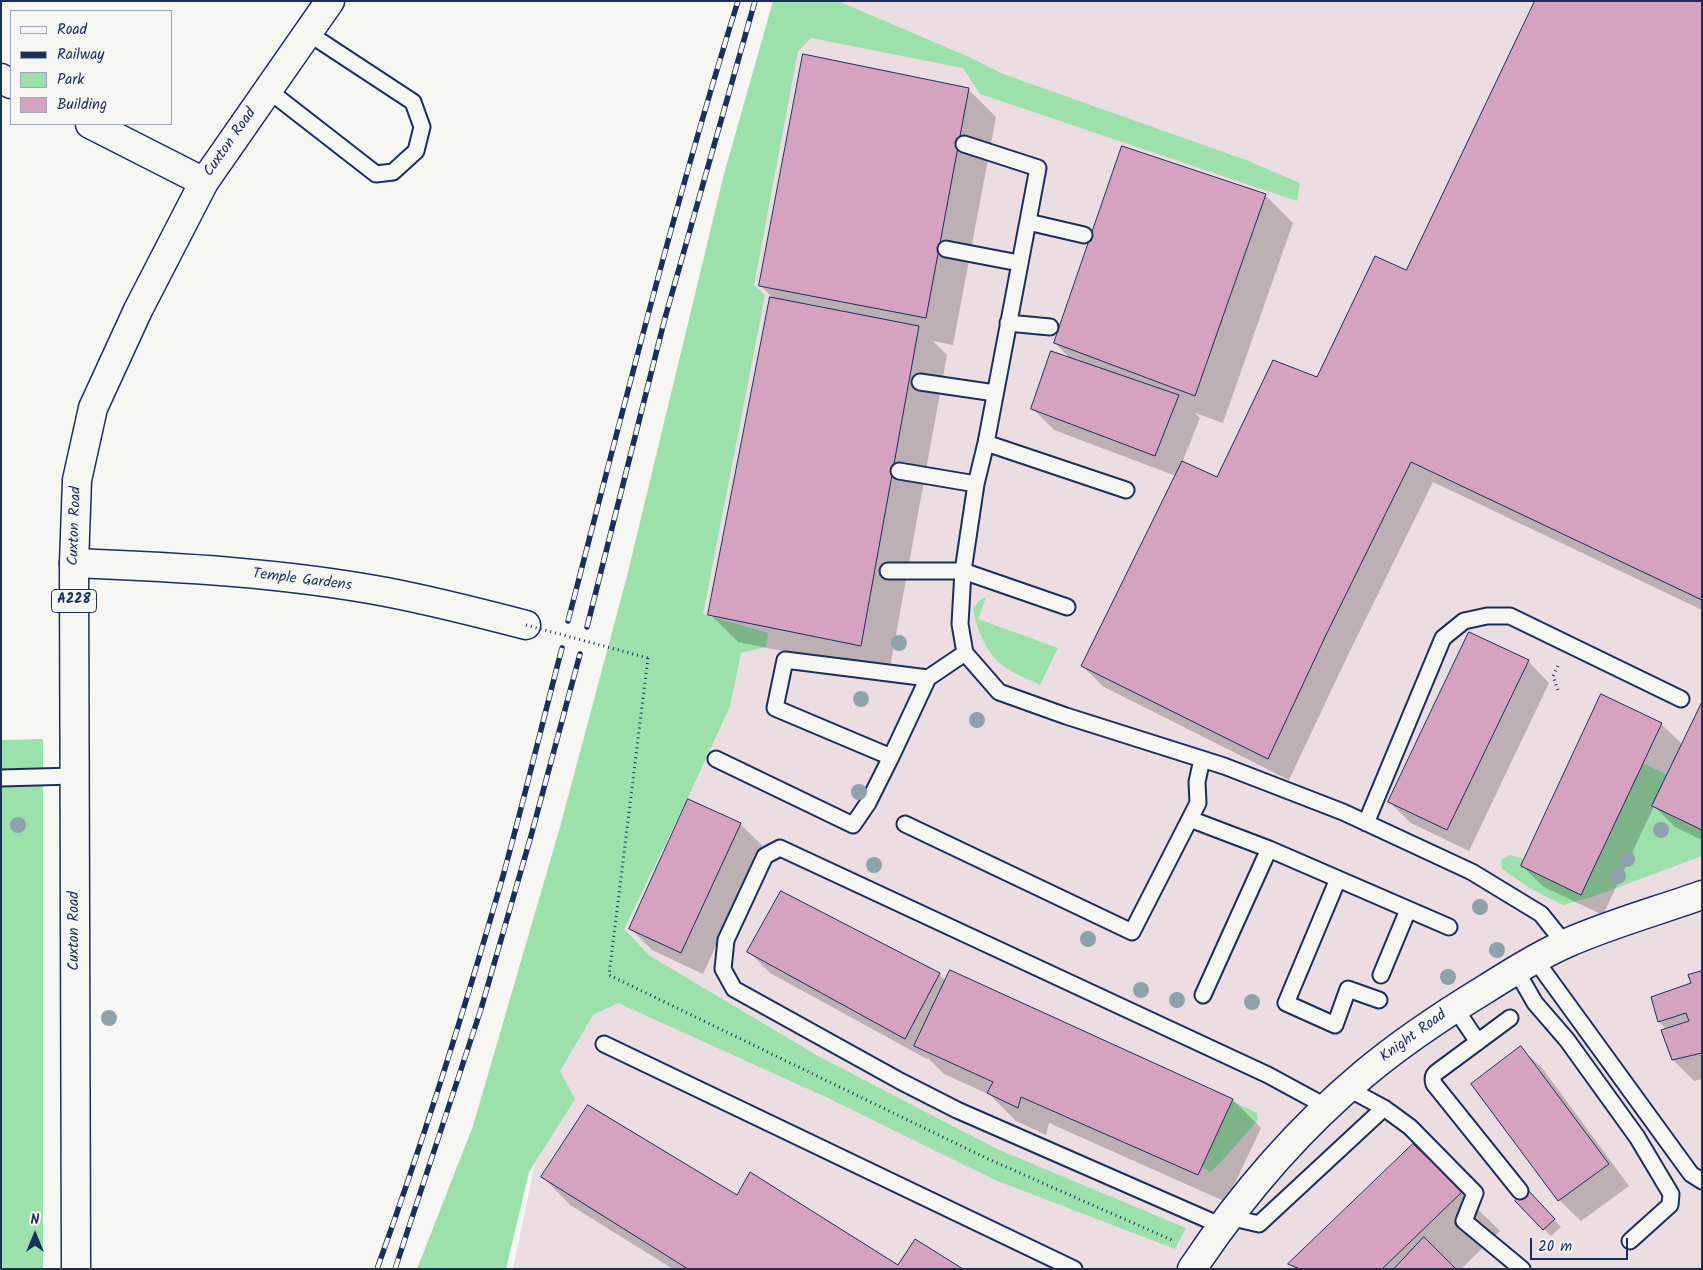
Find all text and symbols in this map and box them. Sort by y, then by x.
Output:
legend [10,10,172,125]
text: Road [57,18,87,42]
text: Railway [57,43,104,67]
text: Park [57,68,84,92]
text: Building [57,93,107,117]
street label: Cuxton Road [201,105,261,181]
street label: Cuxton Road [66,486,86,566]
street label: Temple Gardens [251,566,353,596]
road number: A228 [52,590,96,612]
street label: Cuxton Road [66,891,84,971]
street label: Knight Road [1377,1007,1451,1067]
text: N [31,1209,39,1231]
north arrow [10,1210,60,1260]
scale bar [1533,1228,1630,1260]
text: 20 m [1538,1235,1572,1259]

